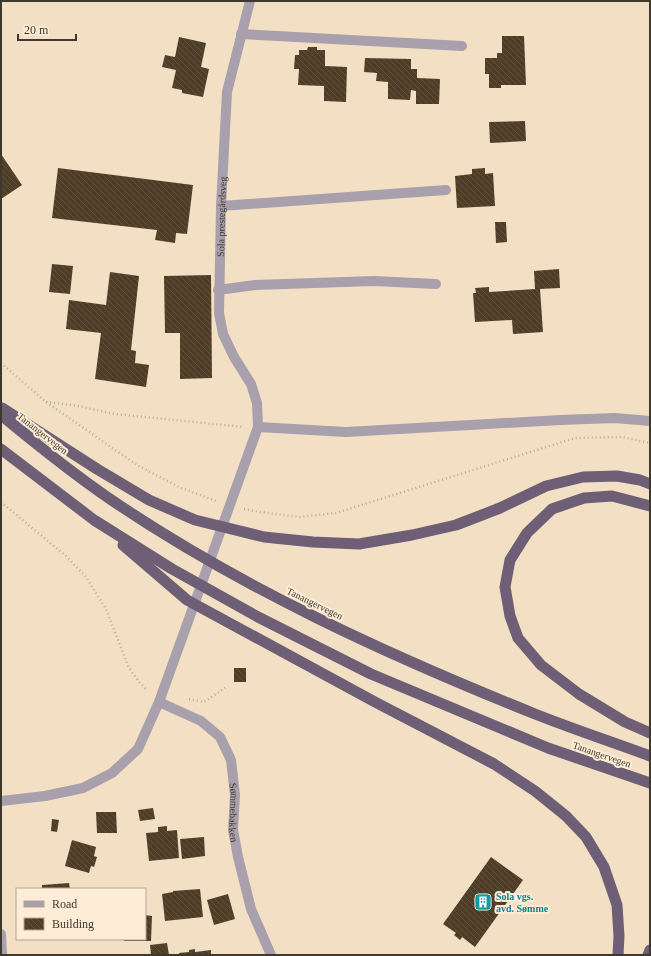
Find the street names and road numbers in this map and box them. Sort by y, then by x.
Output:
street label: Sola prestegårdsveg [215,176,229,257]
street label: Tanangervegen [15,410,70,456]
street label: Tanangervegen [285,585,345,622]
street label: Tanangervegen [571,739,632,770]
street label: Sømmebakken [227,782,240,843]

